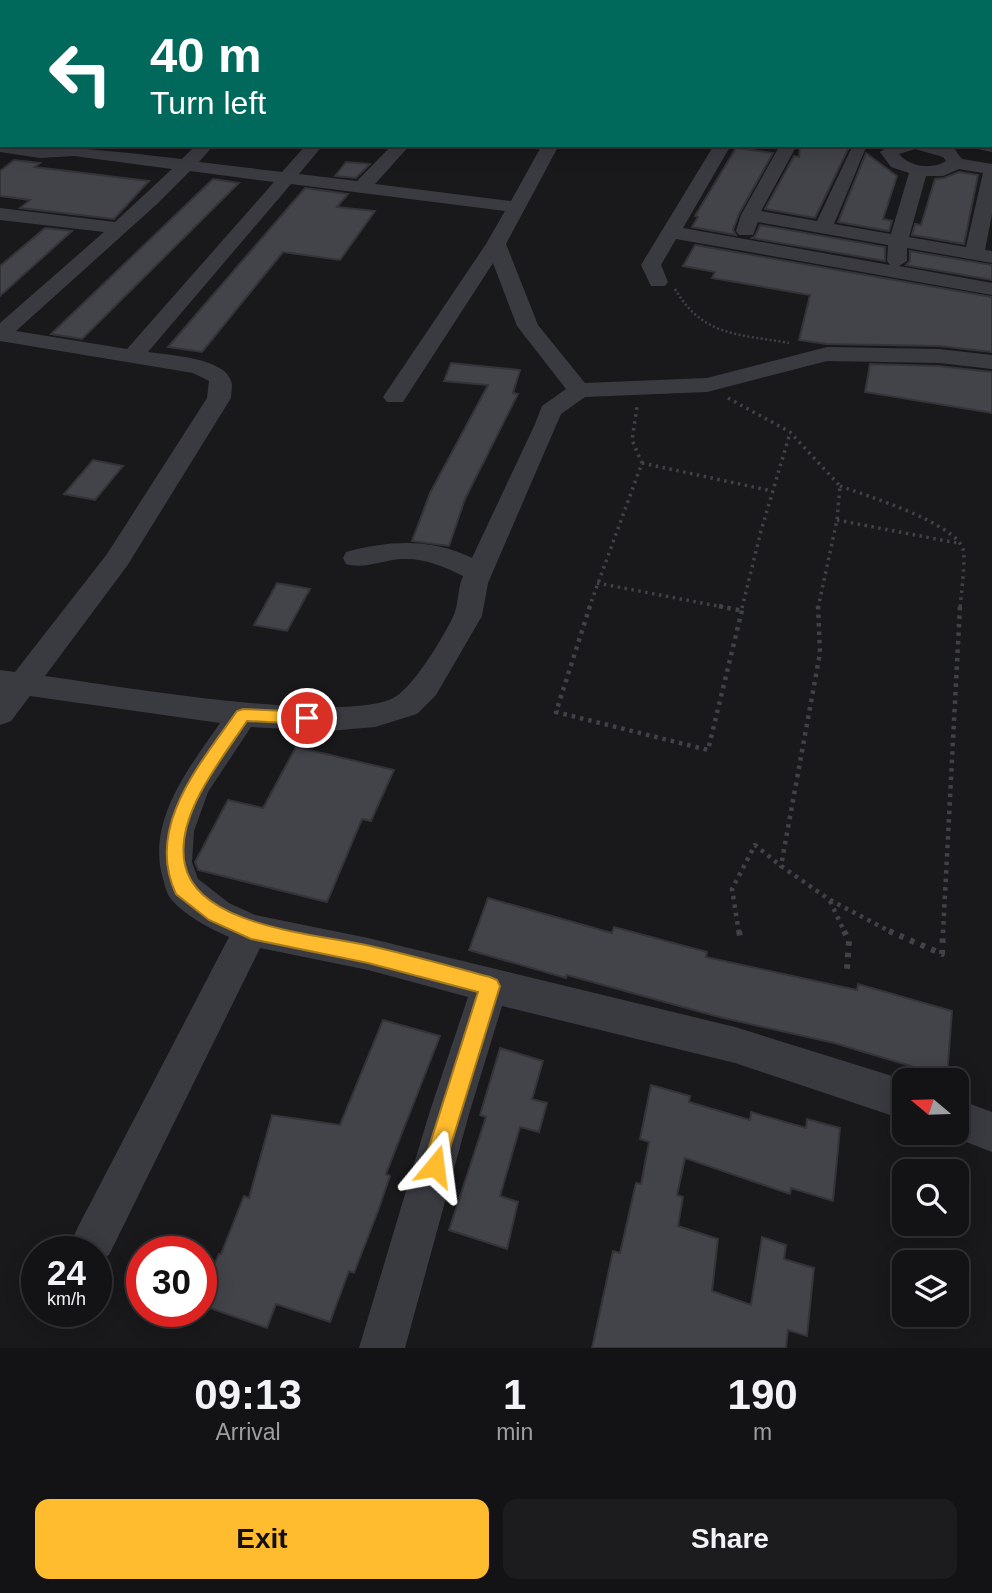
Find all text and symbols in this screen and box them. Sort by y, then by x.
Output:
icon: left [35,28,126,119]
text: 40 m [150,28,262,82]
text: Turn left [150,85,266,121]
pin [277,688,337,748]
icon: arrive [288,699,326,737]
north arrow [892,1068,970,1144]
map controls [892,1068,969,1327]
position arrow [398,1129,472,1203]
button: search [892,1159,969,1236]
speed limit sign: 30 [126,1236,217,1327]
button: layers [892,1250,969,1327]
text: 24 [47,1253,86,1292]
text: km/h [47,1289,86,1309]
text: 09:13 [194,1371,302,1418]
text: 1 [503,1371,526,1418]
text: 190 [728,1371,798,1418]
text: Arrival [215,1419,281,1445]
text: min [496,1419,533,1445]
text: m [753,1419,772,1445]
button: Exit [35,1499,489,1579]
button: Share [503,1499,957,1579]

